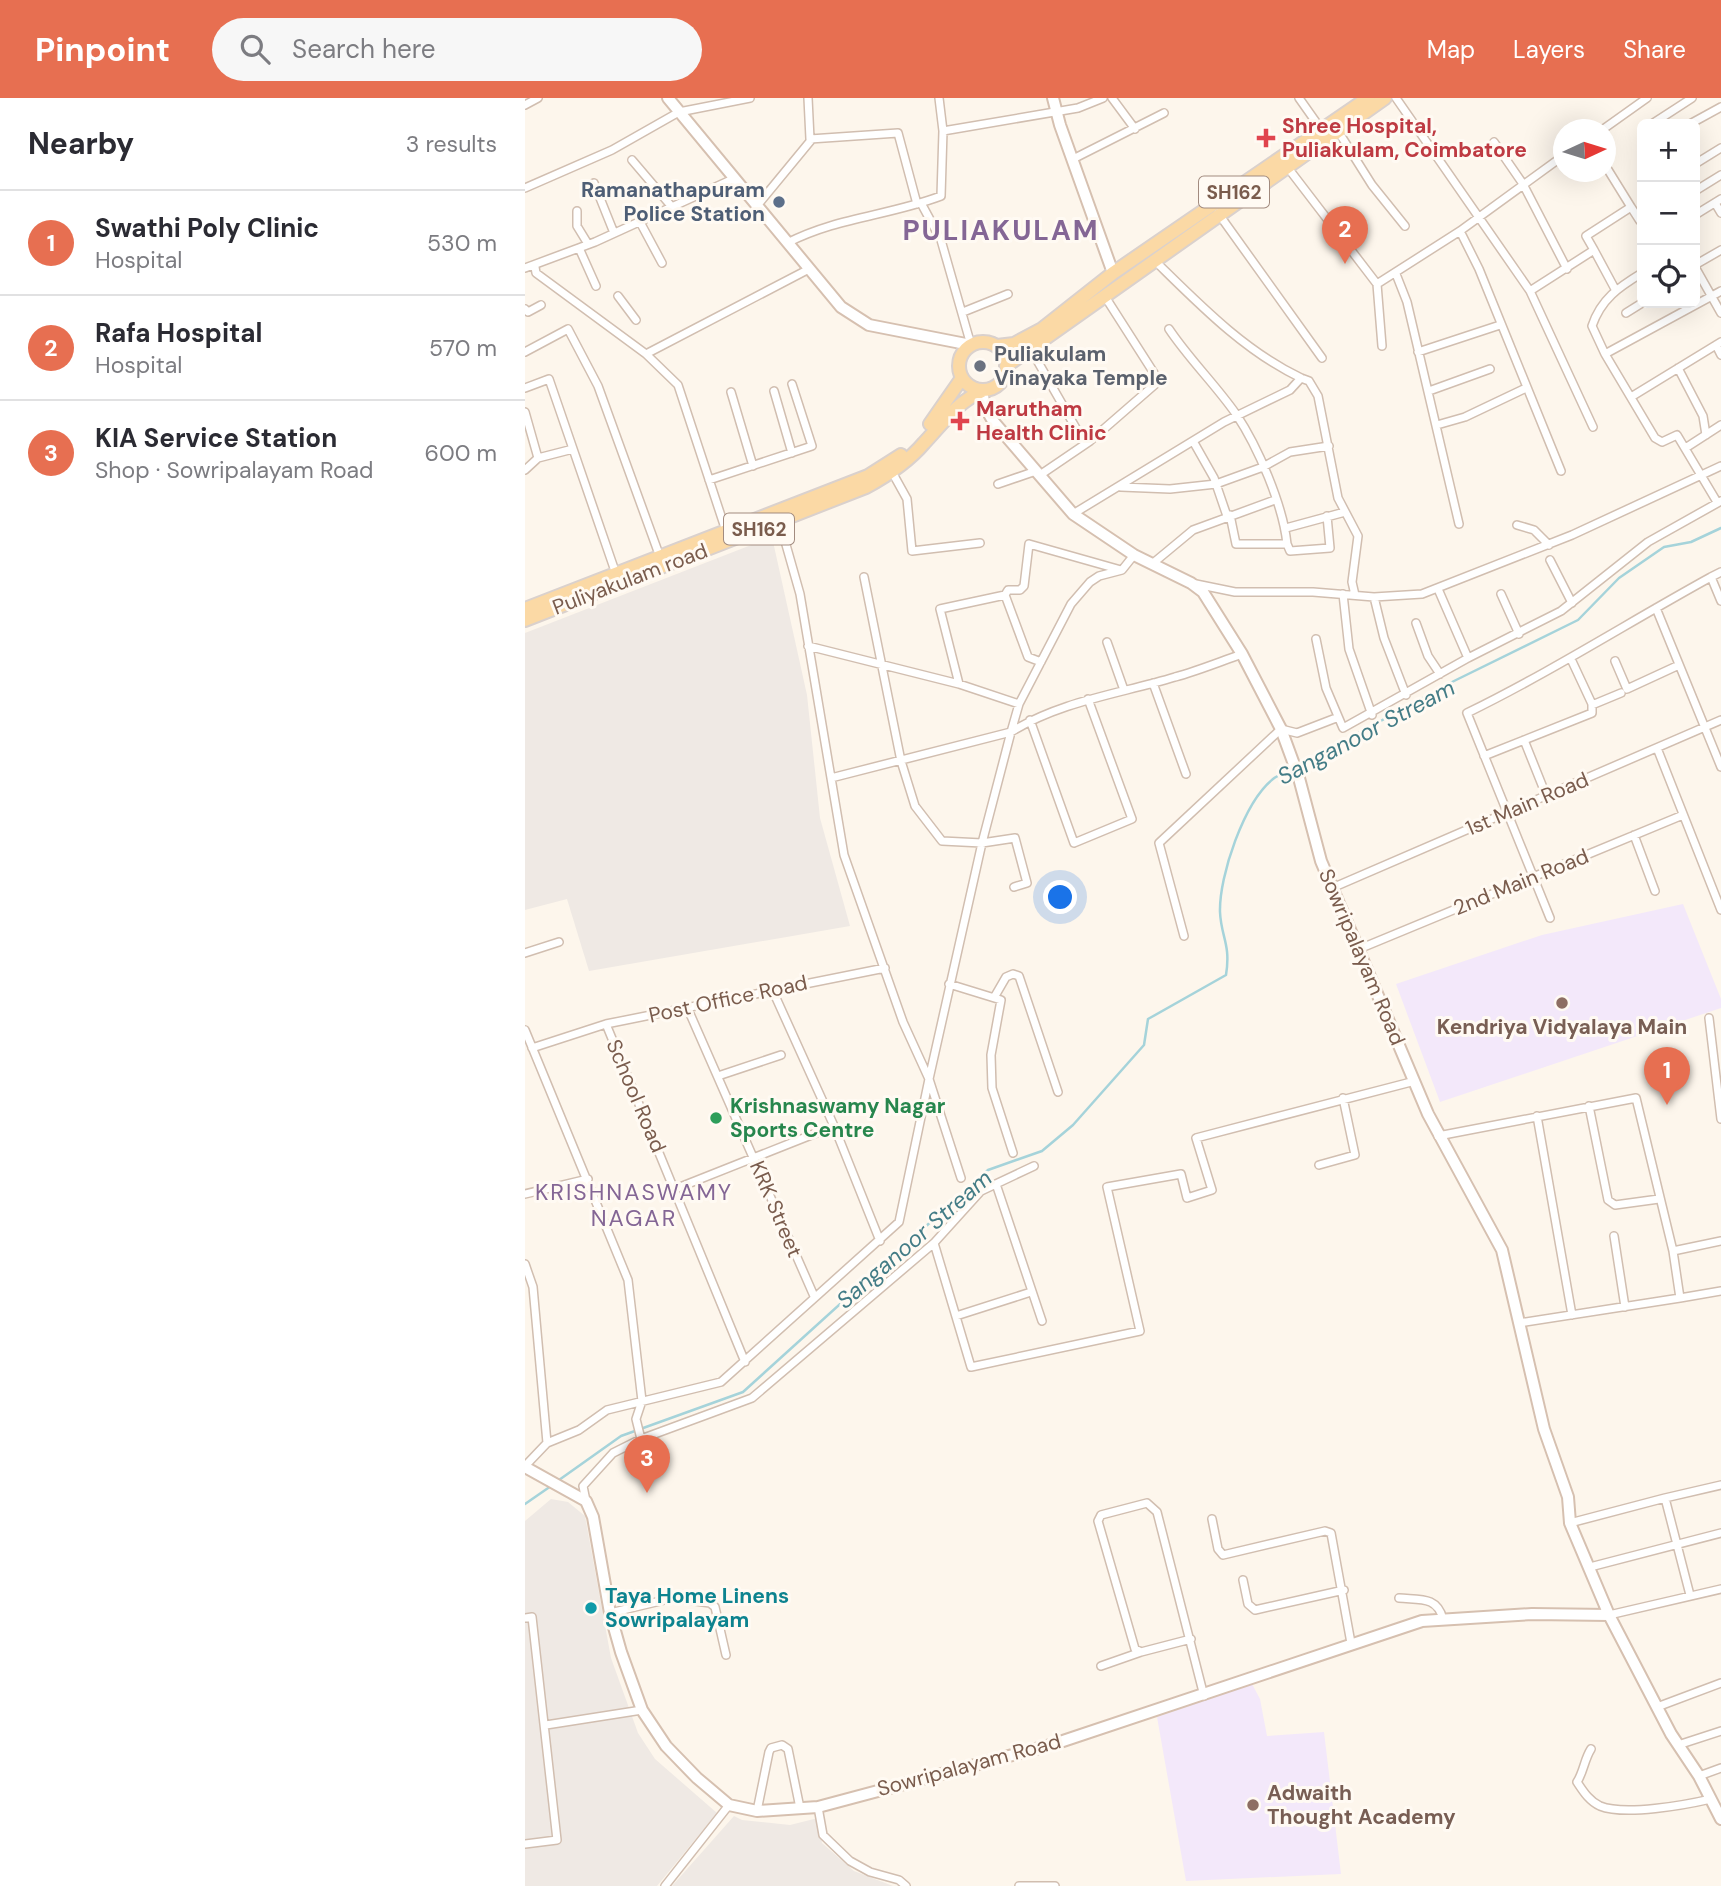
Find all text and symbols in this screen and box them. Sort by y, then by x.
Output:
search box [212,18,702,81]
text: Pinpoint [35,28,170,71]
icon: search [236,30,274,68]
text: Search here [292,32,436,66]
text: Map [1427,34,1475,65]
text: Layers [1513,34,1585,65]
text: Share [1623,34,1686,65]
place label: Shree Hospital, Puliakulam, Coimbatore [1282,112,1527,164]
north arrow [1553,119,1616,182]
map controls [1637,119,1700,308]
button: + [1637,119,1700,182]
text: Nearby [28,124,134,163]
marker: Shree Hospital, Puliakulam, Coimbatore [1256,128,1276,148]
text: 3 results [406,129,497,159]
place label: Ramanathapuram Police Station [581,176,765,228]
road number: SH162 [1199,176,1269,208]
button: − [1637,182,1700,245]
marker: Ramanathapuram Police Station [771,194,787,210]
pin: 2 [1322,206,1368,264]
text: Swathi Poly Clinic [95,211,319,245]
district label: PULIAKULAM [902,212,1100,249]
text: 1 [47,228,55,258]
text: 530 m [427,228,497,258]
text: Hospital [95,245,182,275]
button: locate [1637,245,1700,308]
text: Rafa Hospital [95,316,262,350]
text: 2 [44,333,58,363]
text: 570 m [429,333,497,363]
place label: Puliakulam Vinayaka Temple [994,340,1168,392]
text: Hospital [95,350,182,380]
marker: Puliakulam Vinayaka Temple [972,358,988,374]
place label: Marutham Health Clinic [976,395,1107,447]
marker: Marutham Health Clinic [950,411,970,431]
text: KIA Service Station [95,421,337,455]
text: 3 [44,438,58,468]
text: 600 m [424,438,497,468]
text: Shop · Sowripalayam Road [95,455,373,485]
road number: SH162 [724,514,794,544]
street label: Puliyakulam road [549,537,711,621]
water label: Sanganoor Stream [1272,673,1460,791]
street label: 1st Main Road [1461,765,1593,843]
street label: 2nd Main Road [1449,842,1593,922]
street label: Sowripalayam Road [1312,865,1412,1049]
your location [1043,880,1077,914]
street label: Post Office Road [646,969,810,1029]
marker: Kendriya Vidyalaya Main [1554,995,1570,1011]
place label: Kendriya Vidyalaya Main [1437,1013,1687,1041]
street label: School Road [600,1035,672,1157]
pin: 1 [1644,1047,1690,1105]
place label: Krishnaswamy Nagar Sports Centre [730,1092,946,1144]
marker: Krishnaswamy Nagar Sports Centre [708,1110,724,1126]
street label: KRK Street [743,1157,809,1261]
water label: Sanganoor Stream [830,1163,998,1315]
district label: KRISHNASWAMY NAGAR [535,1177,733,1233]
pin: 3 [624,1435,670,1493]
place label: Taya Home Linens Sowripalayam [605,1582,789,1634]
marker: Taya Home Linens Sowripalayam [583,1600,599,1616]
street label: Sowripalayam Road [874,1727,1064,1803]
place label: Adwaith Thought Academy [1267,1779,1456,1831]
marker: Adwaith Thought Academy [1245,1797,1261,1813]

